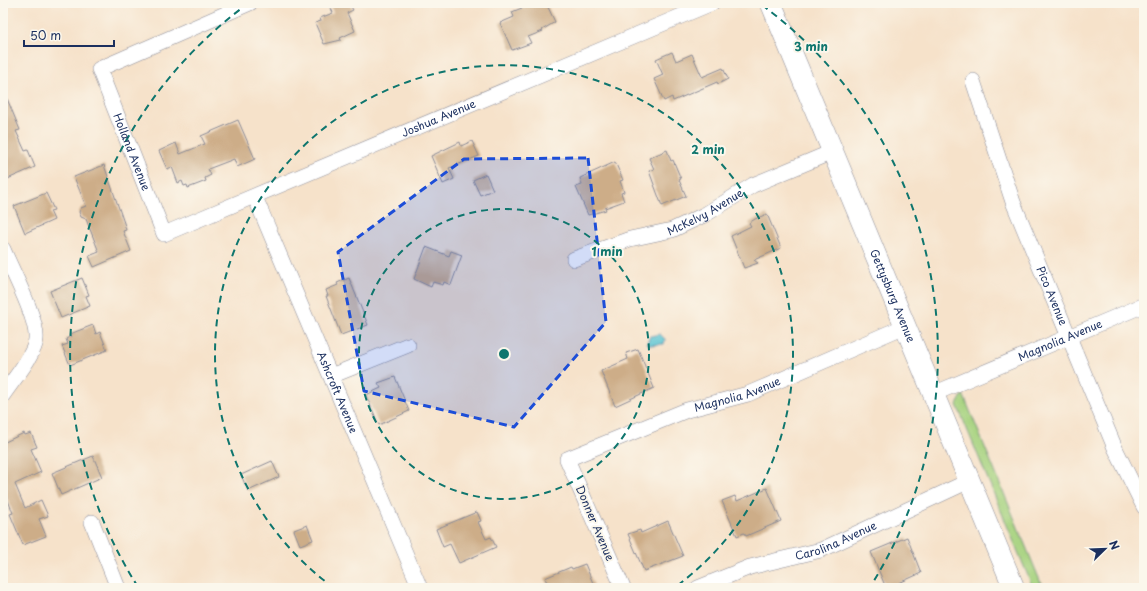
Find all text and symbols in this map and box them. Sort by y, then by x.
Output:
scale bar [24,22,114,48]
text: 50 m [30,26,61,44]
text: 3 min [794,37,828,55]
street label: Joshua Avenue [399,95,478,141]
street label: Holland Avenue [109,111,155,193]
text: 2 min [691,140,725,158]
street label: McKelvy Avenue [664,184,746,239]
text: 1 min [591,242,623,260]
street label: Gettysburg Avenue [866,246,920,345]
street label: Pico Avenue [1033,263,1072,328]
street label: Magnolia Avenue [1015,315,1105,365]
centre of rings [497,347,511,361]
street label: Ashcroft Avenue [313,349,363,436]
street label: Magnolia Avenue [692,372,783,416]
street label: Donner Avenue [572,482,619,563]
street label: Carolina Avenue [793,516,879,564]
north arrow [1085,529,1125,569]
text: N [1105,538,1124,552]

